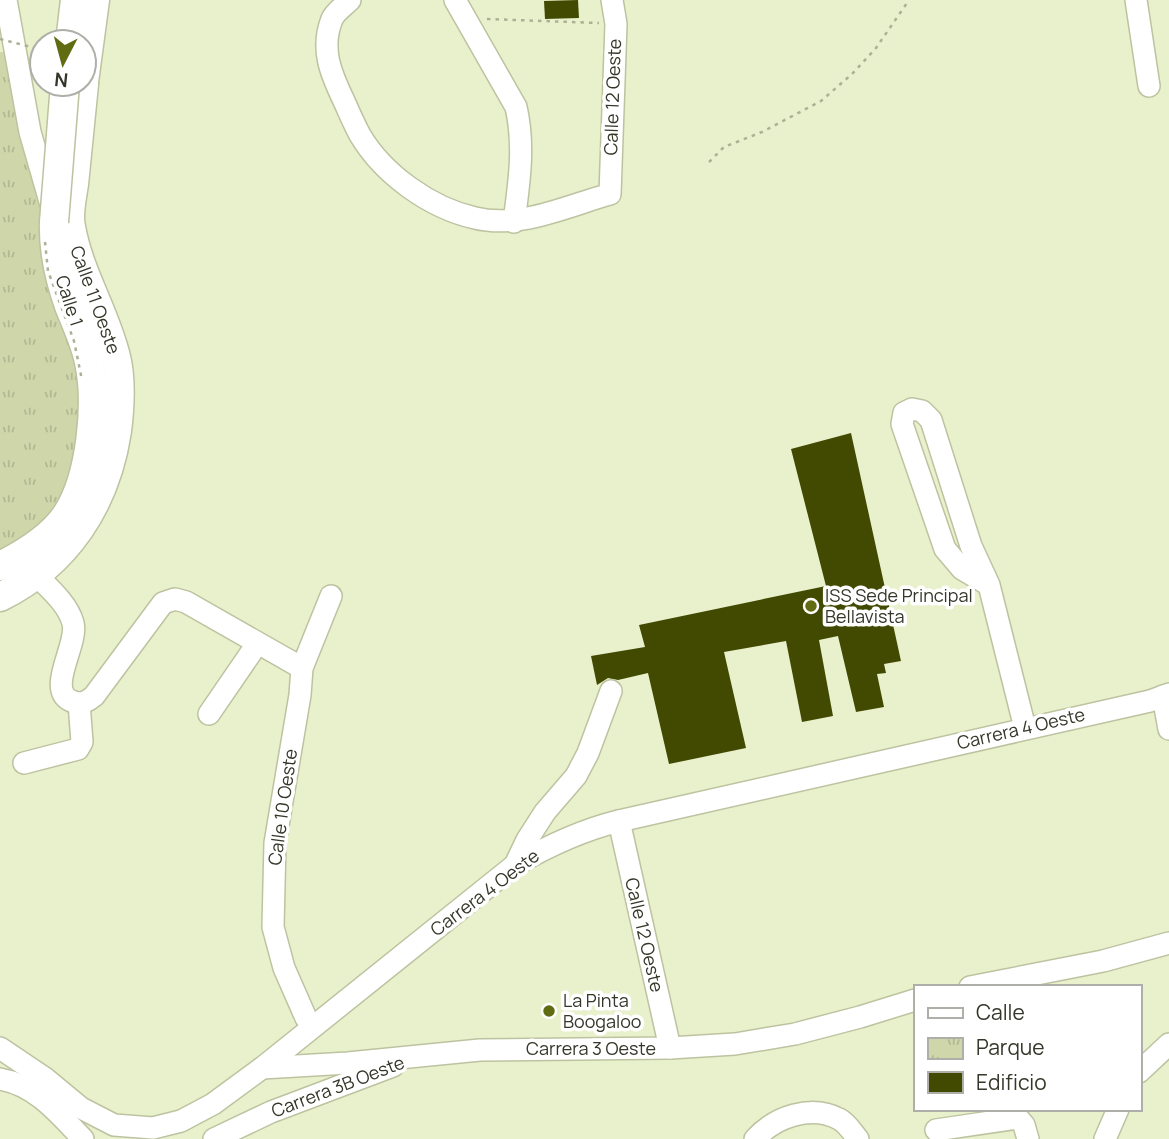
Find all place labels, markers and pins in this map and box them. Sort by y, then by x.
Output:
place label: ISS Sede Principal Bellavista [825,583,973,628]
marker: ISS Sede Principal Bellavista [803,598,819,614]
place label: La Pinta Boogaloo [563,988,641,1033]
marker: La Pinta Boogaloo [541,1003,557,1019]

